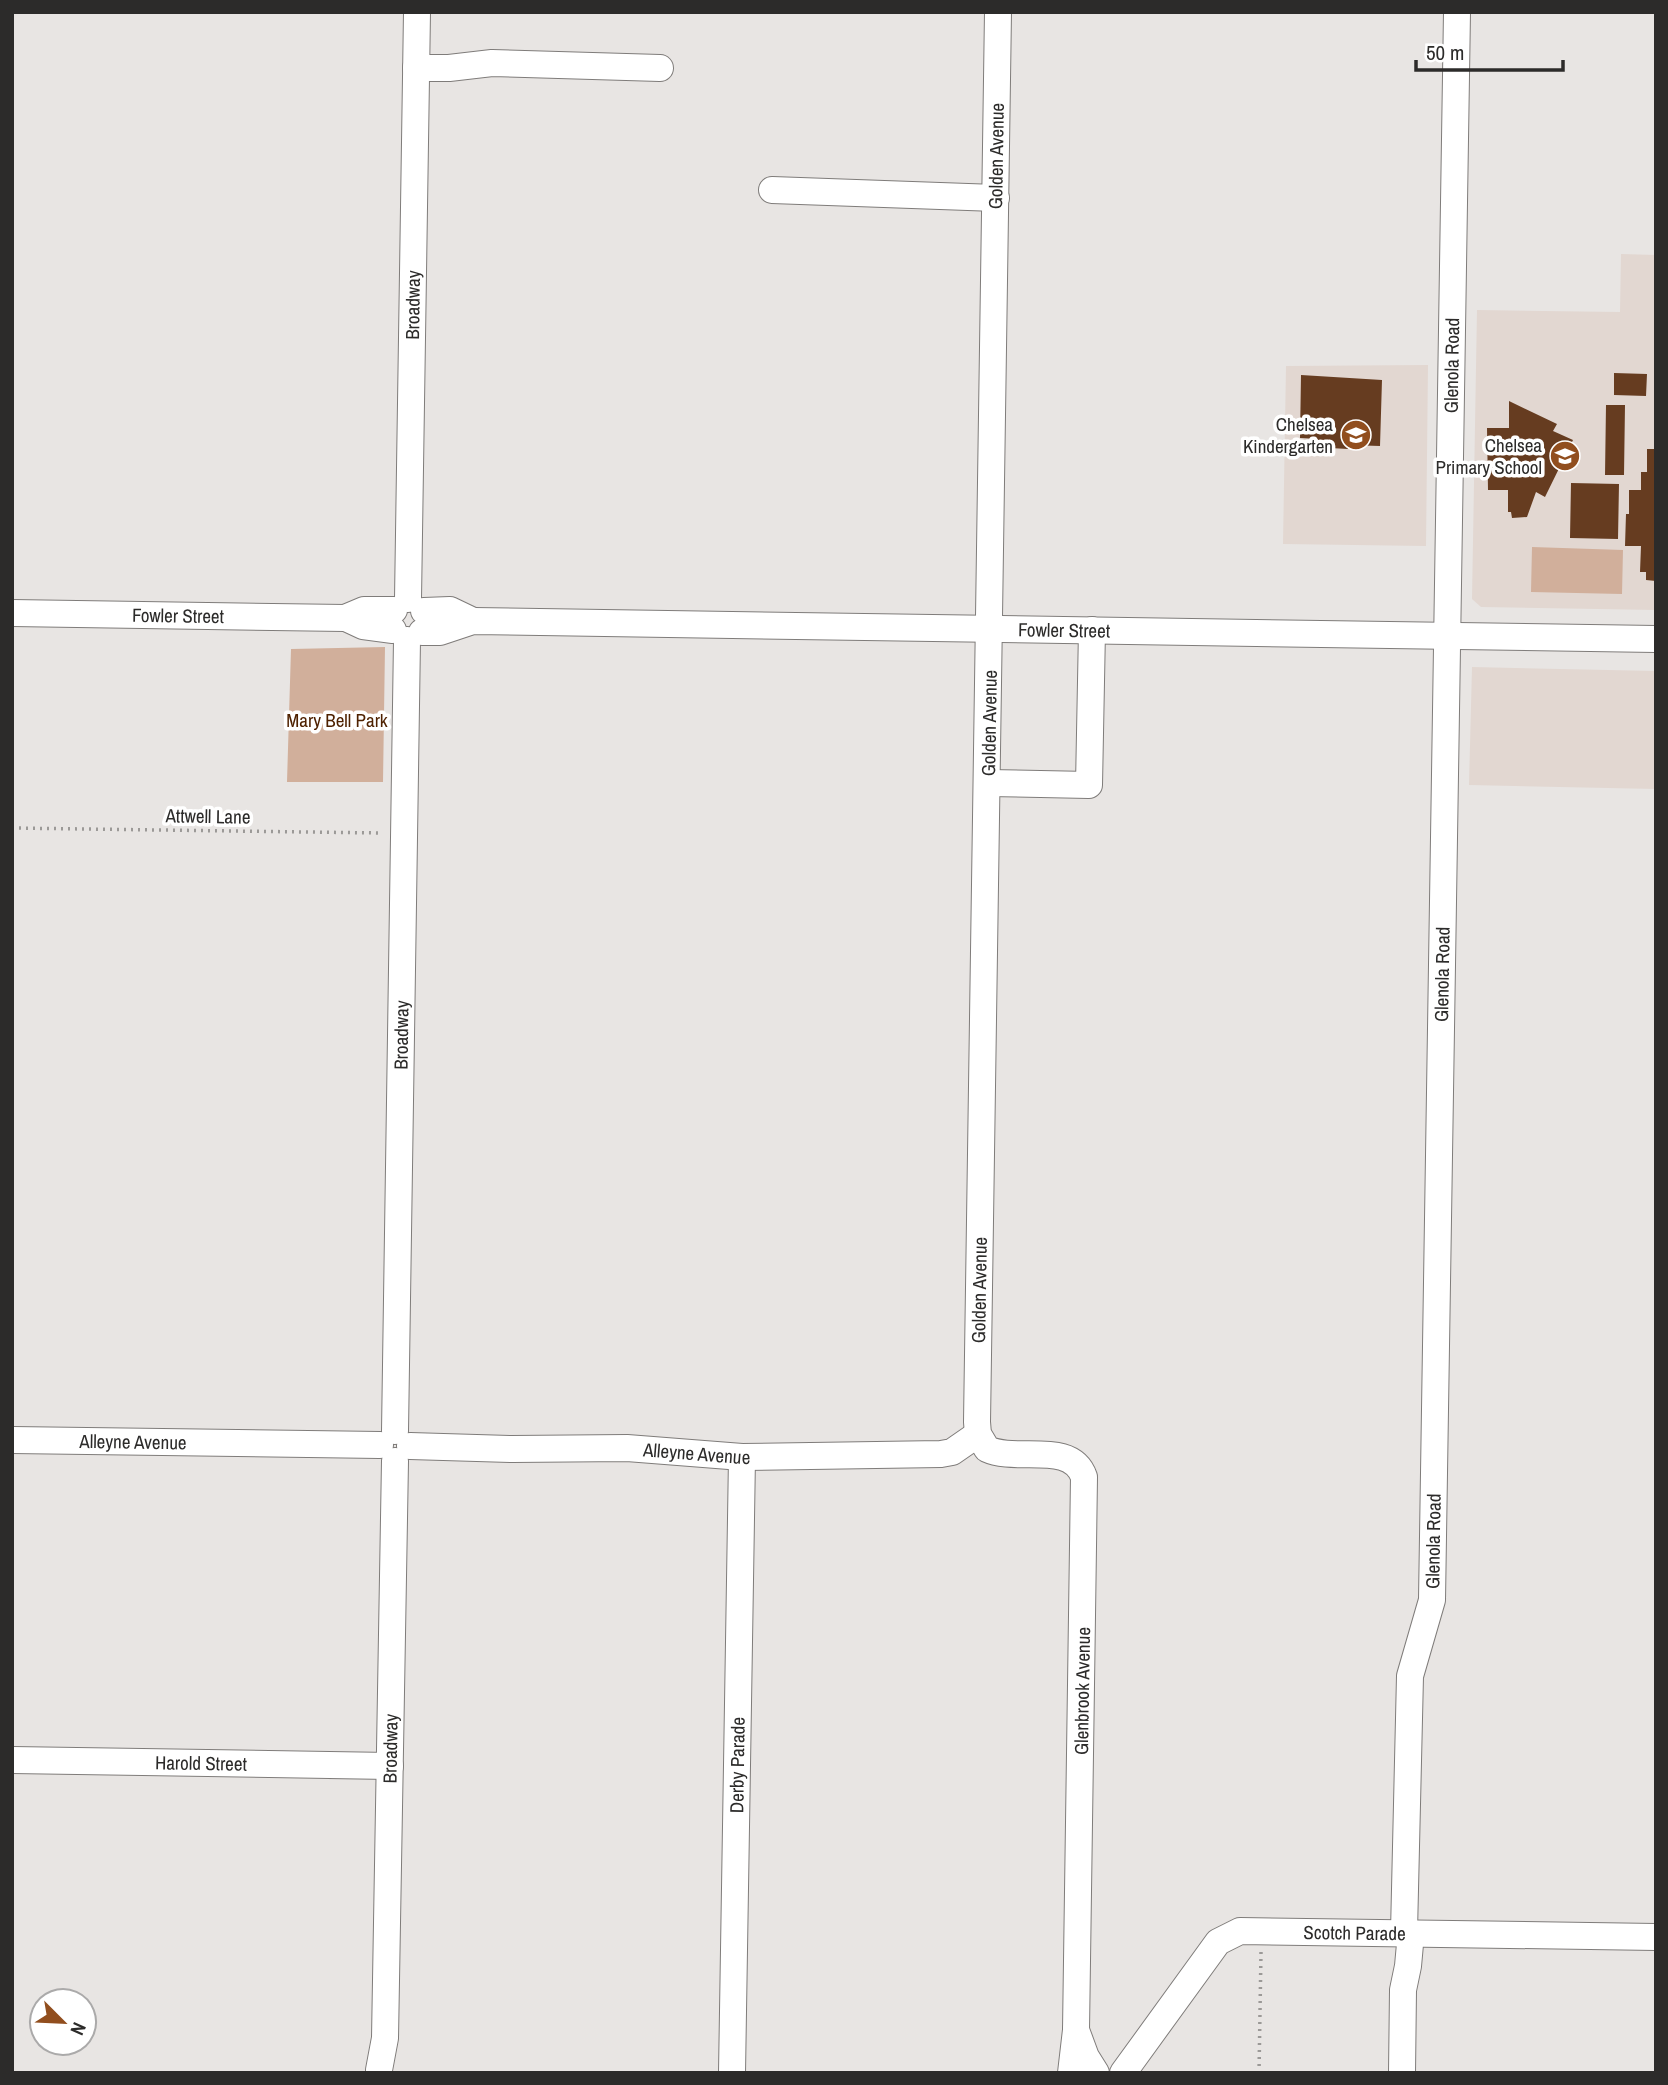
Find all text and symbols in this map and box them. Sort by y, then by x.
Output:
scale bar [1416,28,1563,72]
text: 50 m [1426,38,1464,67]
street label: Golden Avenue [982,103,1010,209]
street label: Broadway [399,270,426,340]
street label: Glenola Road [1438,317,1465,413]
place label: Chelsea Kindergarten [1243,411,1333,459]
school or university icon: Chelsea Kindergarten [1339,418,1373,452]
place label: Chelsea Primary School [1436,432,1542,480]
school or university icon: Chelsea Primary School [1548,439,1582,473]
street label: Fowler Street [132,602,225,629]
street label: Fowler Street [1018,616,1111,644]
street label: Golden Avenue [975,670,1003,776]
park label: Mary Bell Park [286,707,388,733]
street label: Attwell Lane [164,802,251,830]
street label: Glenola Road [1428,926,1456,1022]
street label: Broadway [387,1000,415,1070]
street label: Golden Avenue [965,1237,993,1343]
street label: Alleyne Avenue [78,1428,187,1455]
street label: Alleyne Avenue [641,1436,750,1470]
street label: Glenola Road [1419,1493,1447,1589]
street label: Glenbrook Avenue [1068,1627,1096,1755]
street label: Broadway [376,1714,404,1783]
street label: Derby Parade [723,1717,751,1813]
street label: Harold Street [155,1749,248,1777]
street label: Scotch Parade [1303,1919,1406,1946]
north arrow [28,1987,98,2057]
text: N [64,2018,93,2039]

